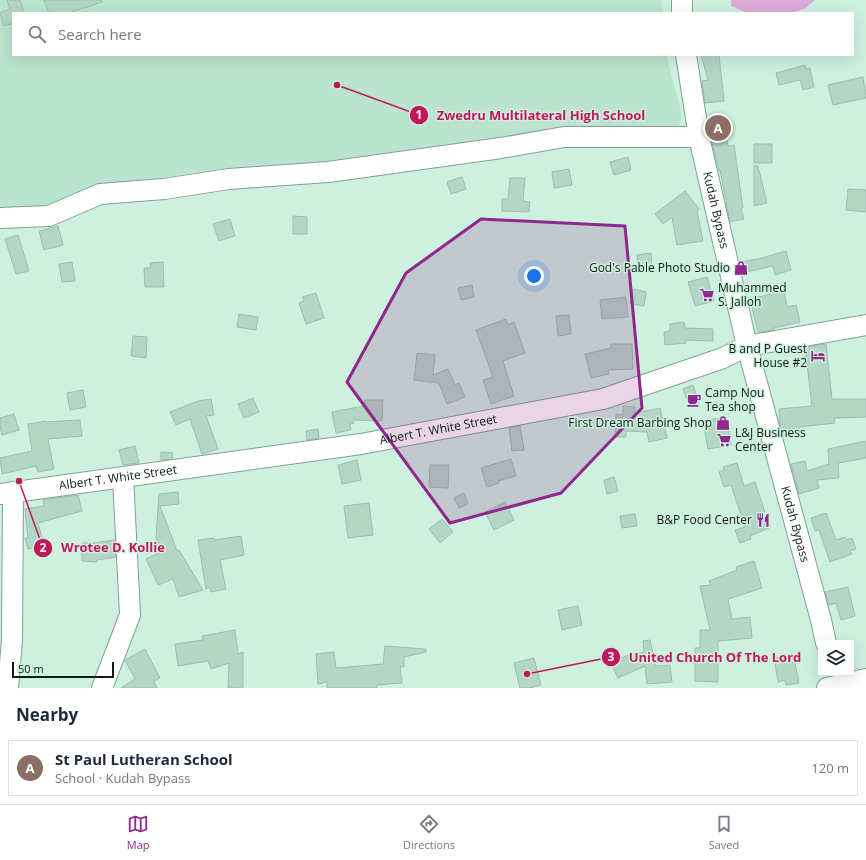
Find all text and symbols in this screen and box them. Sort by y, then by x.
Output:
search box [12,12,854,56]
icon: search [26,23,48,45]
text: Search here [58,24,142,44]
callout: Zwedru Multilateral High School [409,103,653,128]
text: 1 [416,106,422,123]
text: Zwedru Multilateral High School [437,106,645,124]
pin: A [705,113,731,143]
street label: Kudah Bypass [699,170,733,250]
place label: God's Pable Photo Studio [589,259,730,276]
shop icon: God's Pable Photo Studio [733,260,749,276]
your location [524,266,544,286]
place label: Muhammed S. Jalloh [718,279,786,310]
supermarket icon: Muhammed S. Jalloh [699,287,715,303]
place label: B and P Guest House #2 [728,340,807,371]
hotel icon: B and P Guest House #2 [810,348,826,364]
place label: Camp Nou Tea shop [705,384,764,415]
cafe icon: Camp Nou Tea shop [686,392,702,408]
street label: Albert T. White Street [378,410,498,448]
place label: First Dream Barbing Shop [568,414,712,431]
shop icon: First Dream Barbing Shop [715,415,731,431]
place label: L&J Business Center [735,424,806,455]
supermarket icon: L&J Business Center [716,432,732,448]
street label: Albert T. White Street [58,461,178,494]
street label: Kudah Bypass [777,484,814,564]
place label: B&P Food Center [657,511,752,528]
restaurant icon: B&P Food Center [755,512,771,528]
callout: Wrotee D. Kollie [33,535,173,560]
text: Wrotee D. Kollie [61,538,165,556]
text: 2 [40,539,47,556]
map controls [818,640,854,676]
button: layers [818,640,854,676]
callout: United Church Of The Lord [601,645,809,670]
text: 3 [608,648,615,665]
text: United Church Of The Lord [629,648,801,666]
scale bar [12,660,114,679]
text: 50 m [18,661,44,676]
text: Nearby [16,703,78,726]
text: St Paul Lutheran School [55,749,233,769]
text: A [26,759,34,777]
text: 120 m [811,759,849,777]
text: School · Kudah Bypass [55,769,190,787]
tab: Map [127,813,150,852]
tab: Directions [403,813,455,852]
tab: Saved [709,813,739,852]

